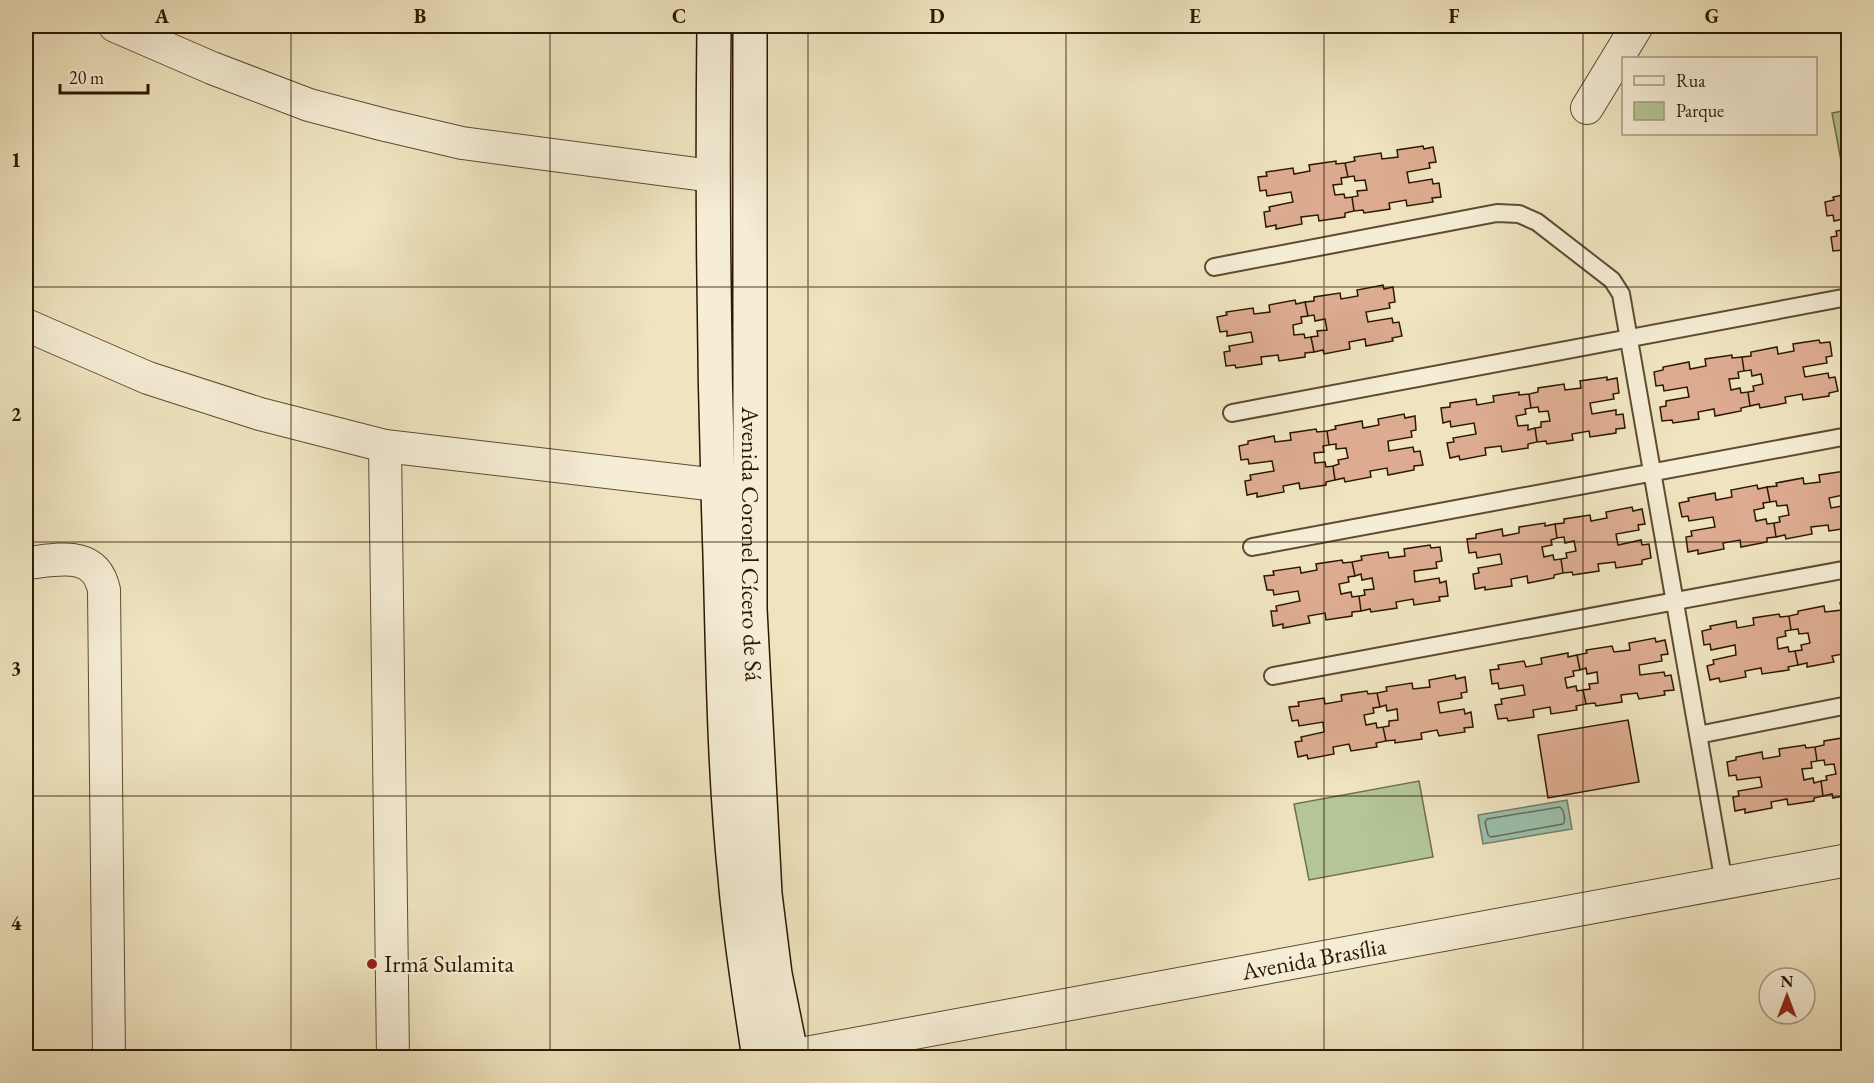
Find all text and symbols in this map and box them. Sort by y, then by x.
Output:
text: A [154,3,170,29]
text: B [414,3,426,29]
text: C [672,3,686,29]
text: D [929,3,945,29]
text: E [1189,3,1201,29]
text: F [1449,3,1460,29]
text: G [1705,3,1719,29]
scale bar [60,57,148,95]
legend [1622,57,1817,135]
text: 20 m [69,66,104,89]
text: Rua [1676,69,1706,92]
text: Parque [1676,99,1724,122]
text: 1 [11,147,21,173]
text: 2 [11,401,22,427]
street label: Avenida Coronel Cícero de Sá [735,406,770,682]
text: 3 [11,655,21,681]
text: 4 [11,910,22,936]
street label: Avenida Brasília [1238,930,1389,987]
place label: Irmã Sulamita [384,948,514,979]
marker: Irmã Sulamita [365,957,379,971]
north arrow [1757,966,1817,1026]
text: N [1781,971,1794,992]

